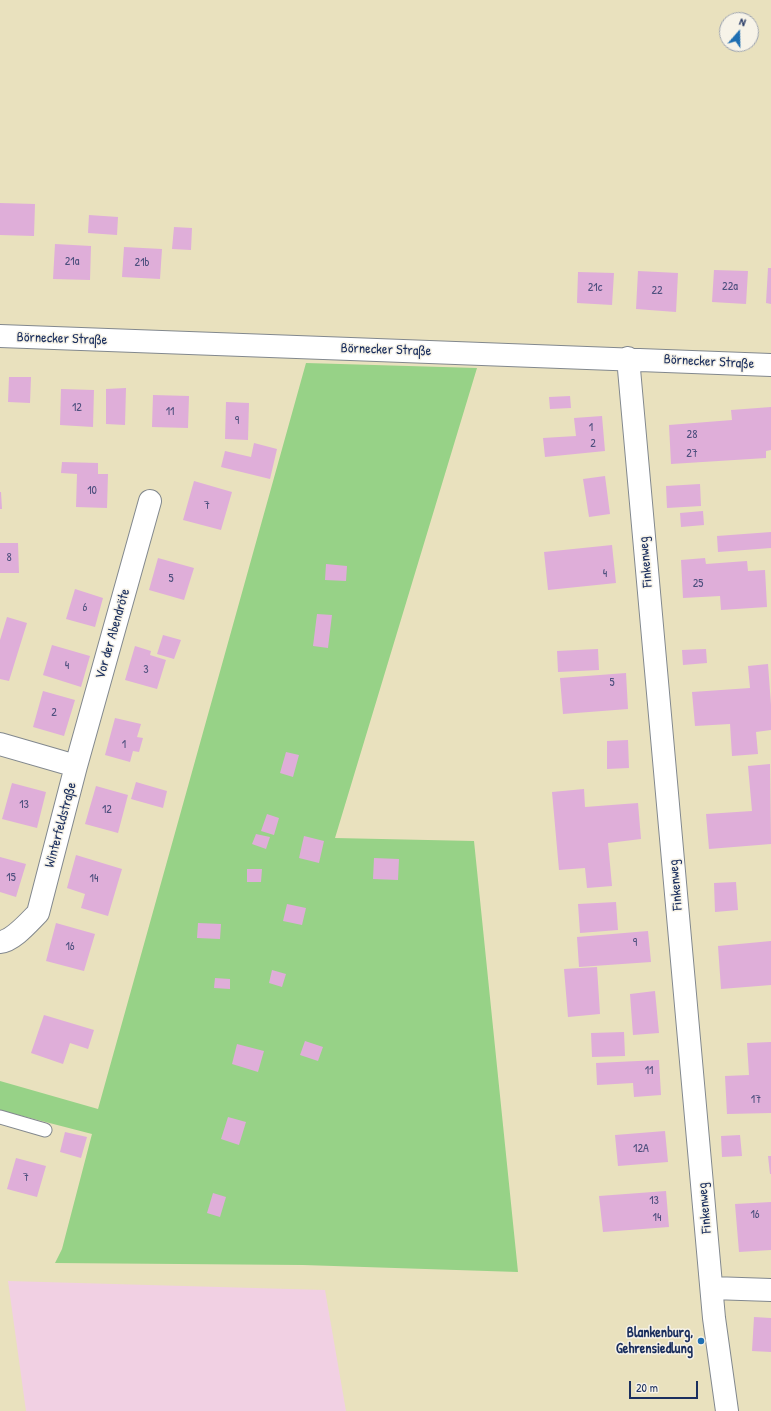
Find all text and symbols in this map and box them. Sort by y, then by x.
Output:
north arrow [719,12,759,52]
text: N [738,14,748,29]
house number: 21a [65,255,79,269]
house number: 21b [135,256,149,270]
house number: 22a [722,280,738,294]
house number: 21c [588,281,602,295]
house number: 22 [651,284,663,298]
street label: Börnecker Straße [16,329,108,349]
street label: Börnecker Straße [340,340,432,360]
street label: Börnecker Straße [663,351,755,373]
house number: 12 [72,401,82,415]
house number: 11 [166,405,174,419]
house number: 9 [235,414,239,428]
house number: 1 [589,421,593,435]
house number: 28 [687,428,697,442]
house number: 2 [590,437,596,451]
house number: 27 [686,447,698,461]
house number: 10 [87,484,97,498]
house number: 7 [204,499,210,513]
street label: Finkenweg [635,536,657,588]
house number: 8 [6,551,12,565]
house number: 4 [603,567,607,581]
house number: 5 [168,572,174,586]
house number: 25 [693,577,703,591]
street label: Vor der Abendröte [92,587,134,681]
house number: 6 [83,601,87,615]
house number: 4 [65,659,69,673]
house number: 3 [143,663,149,677]
house number: 5 [609,676,615,690]
house number: 2 [51,706,57,720]
house number: 1 [122,738,126,752]
street label: Winterfeldstraße [42,780,80,870]
house number: 13 [19,798,29,812]
house number: 12 [102,803,112,817]
street label: Finkenweg [665,859,687,911]
house number: 15 [6,871,16,885]
house number: 14 [90,872,98,886]
house number: 9 [633,936,637,950]
house number: 16 [65,940,75,954]
house number: 11 [645,1064,653,1078]
house number: 17 [751,1093,761,1107]
house number: 12A [633,1142,649,1156]
house number: 7 [23,1171,29,1185]
street label: Finkenweg [694,1182,716,1234]
house number: 13 [649,1194,659,1208]
house number: 16 [750,1208,760,1222]
house number: 14 [653,1211,661,1225]
place label: Blankenburg, Gehrensiedlung [616,1325,693,1358]
marker: Blankenburg, Gehrensiedlung [696,1336,706,1346]
scale bar [631,1373,700,1399]
text: 20 m [636,1379,658,1396]

